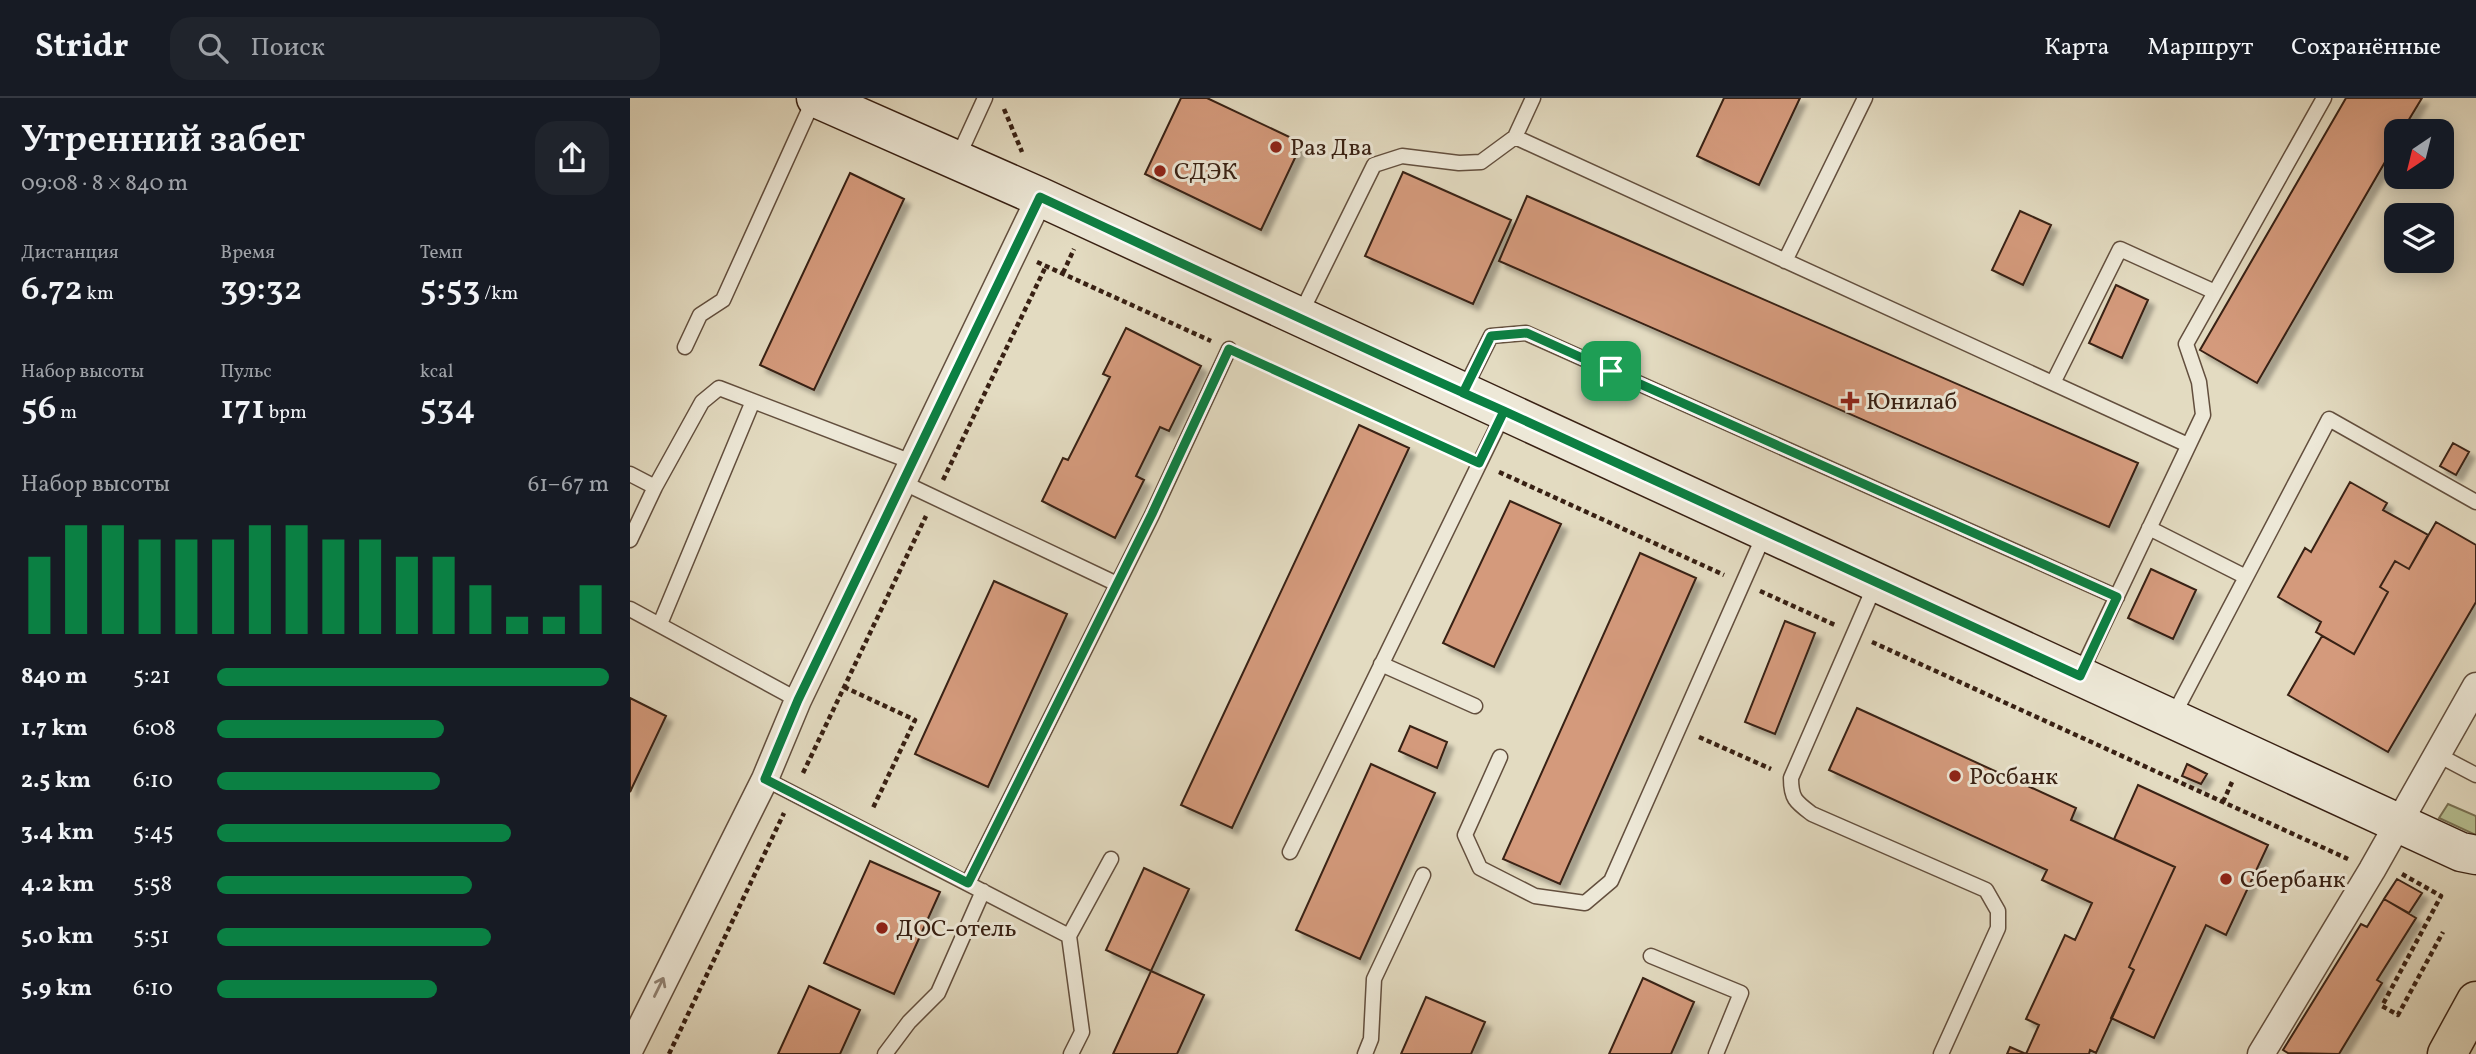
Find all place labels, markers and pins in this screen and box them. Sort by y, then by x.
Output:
place label: Раз Два [1290,132,1373,166]
marker: Раз Два [1268,139,1284,155]
place label: СДЭК [1174,156,1238,190]
marker: СДЭК [1152,163,1168,179]
pin [1581,341,1641,401]
place label: Юнилаб [1866,386,1957,420]
marker: Юнилаб [1840,391,1860,411]
place label: Росбанк [1969,761,2058,795]
marker: Росбанк [1947,768,1963,784]
place label: Сбербанк [2240,864,2346,898]
marker: Сбербанк [2218,871,2234,887]
place label: ДОС-отель [896,913,1017,947]
marker: ДОС-отель [874,920,890,936]

